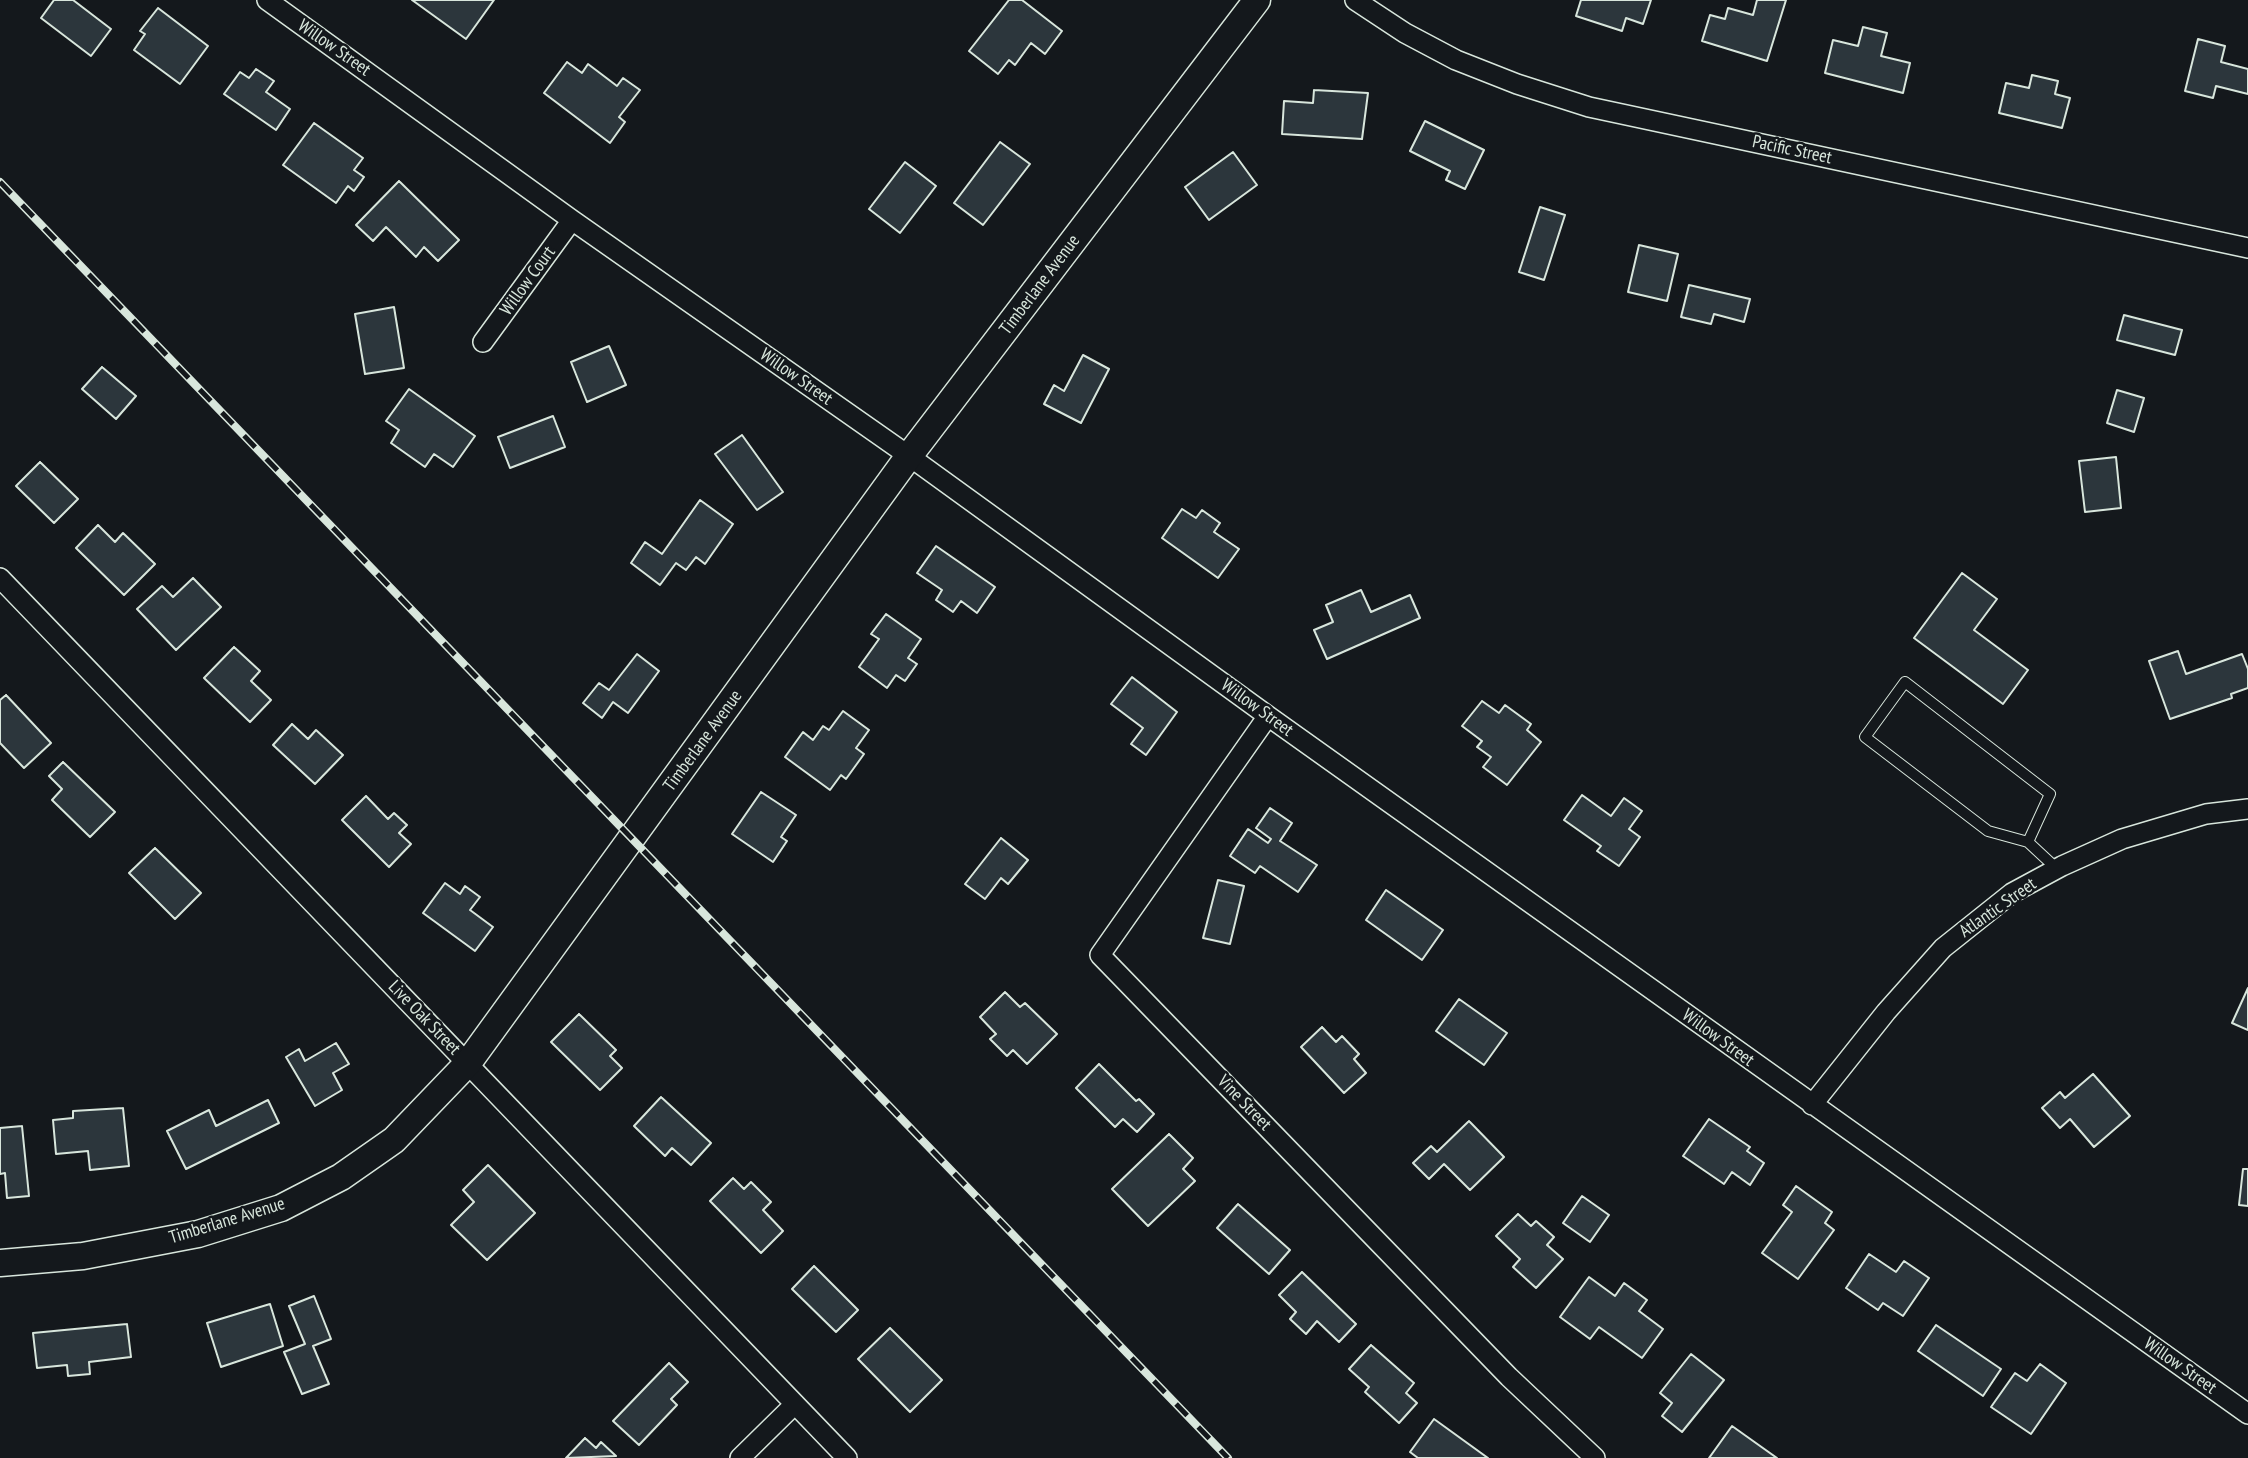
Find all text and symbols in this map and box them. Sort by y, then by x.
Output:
street label: Willow Street [294,15,374,81]
street label: Pacific Street [1750,131,1834,169]
street label: Timberlane Avenue [995,231,1085,339]
street label: Willow Court [496,242,560,320]
street label: Willow Street [756,344,836,410]
street label: Willow Street [1217,675,1297,741]
street label: Timberlane Avenue [659,686,747,796]
street label: Atlantic Street [1955,874,2041,942]
street label: Live Oak Street [383,976,465,1060]
street label: Willow Street [1678,1005,1758,1071]
street label: Vine Street [1212,1071,1276,1135]
street label: Timberlane Avenue [167,1193,287,1249]
street label: Willow Street [2140,1333,2220,1399]

